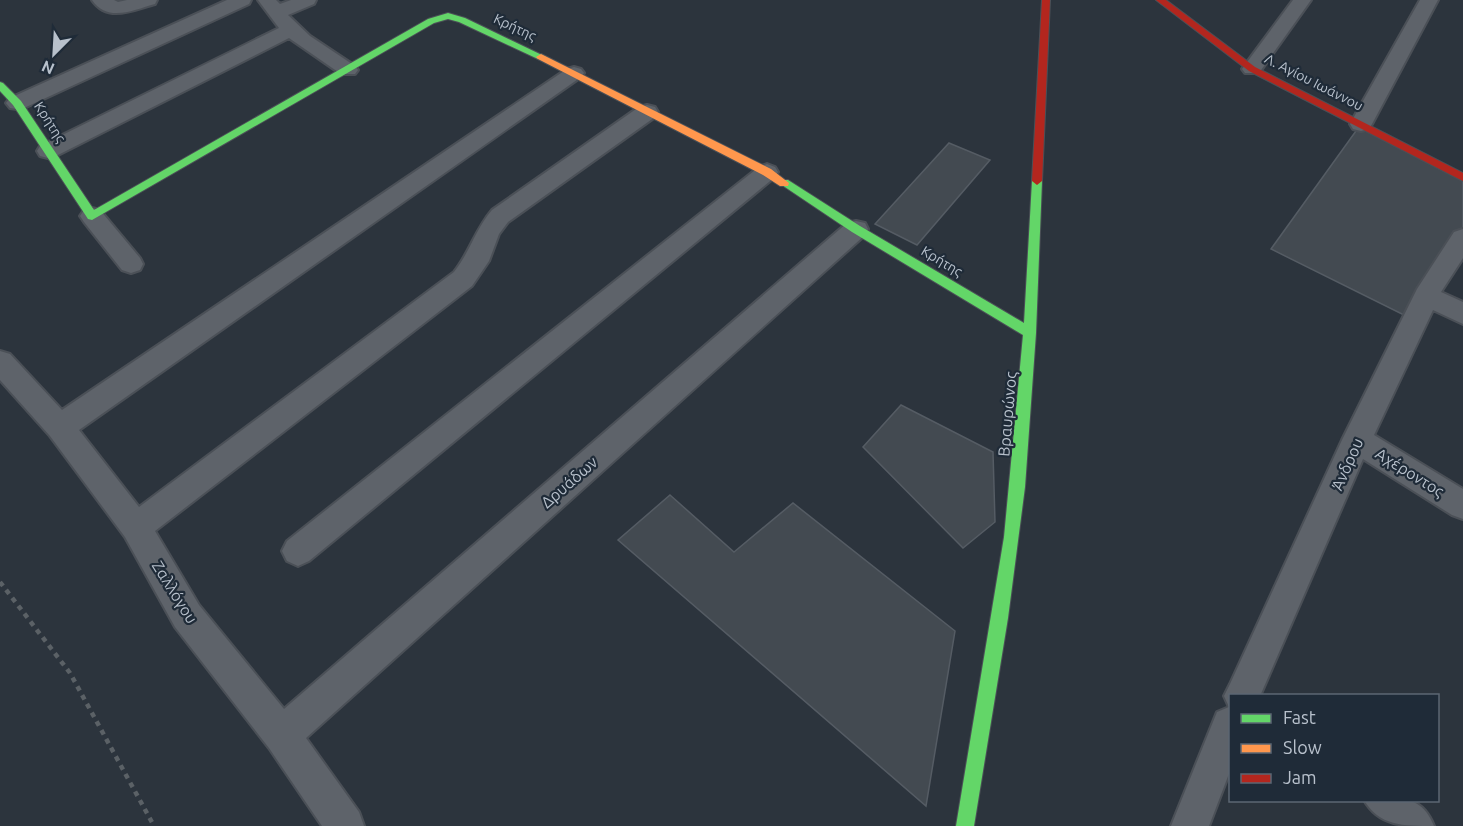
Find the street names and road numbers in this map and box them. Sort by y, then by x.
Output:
street label: Κρήτης [491,10,539,44]
street label: Λ. Αγίου Ιωάννου [1262,50,1366,114]
street label: Κρήτης [31,99,69,146]
street label: Κρήτης [918,242,966,280]
street label: Βραυρώνος [994,371,1021,457]
street label: Άνδρου [1328,435,1366,493]
street label: Αχέροντος [1372,444,1447,501]
street label: Δρυάδων [537,452,601,511]
street label: Ζαλλόγου [149,557,201,627]

